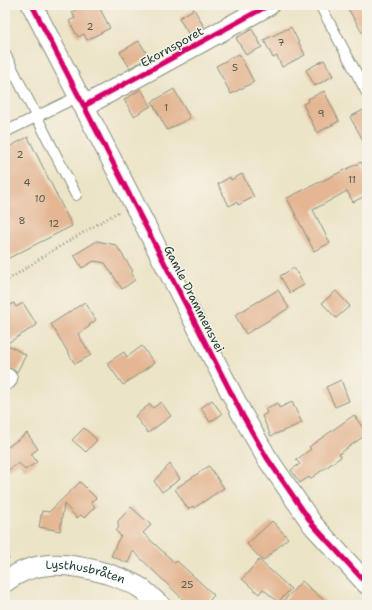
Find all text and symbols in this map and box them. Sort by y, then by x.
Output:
house number: 2 [87,20,94,33]
street label: Ekornsporet [138,23,206,71]
house number: 7 [278,36,285,49]
house number: 5 [232,61,238,74]
house number: 1 [164,101,168,114]
house number: 9 [318,107,325,120]
house number: 2 [17,148,24,161]
house number: 11 [348,173,356,186]
house number: 4 [24,176,31,189]
house number: 10 [35,192,45,205]
house number: 8 [19,214,26,227]
house number: 12 [49,217,59,230]
street label: Gamle Drammensvei [160,243,228,355]
street label: Lysthusbråten [45,557,128,587]
house number: 25 [181,578,193,591]

